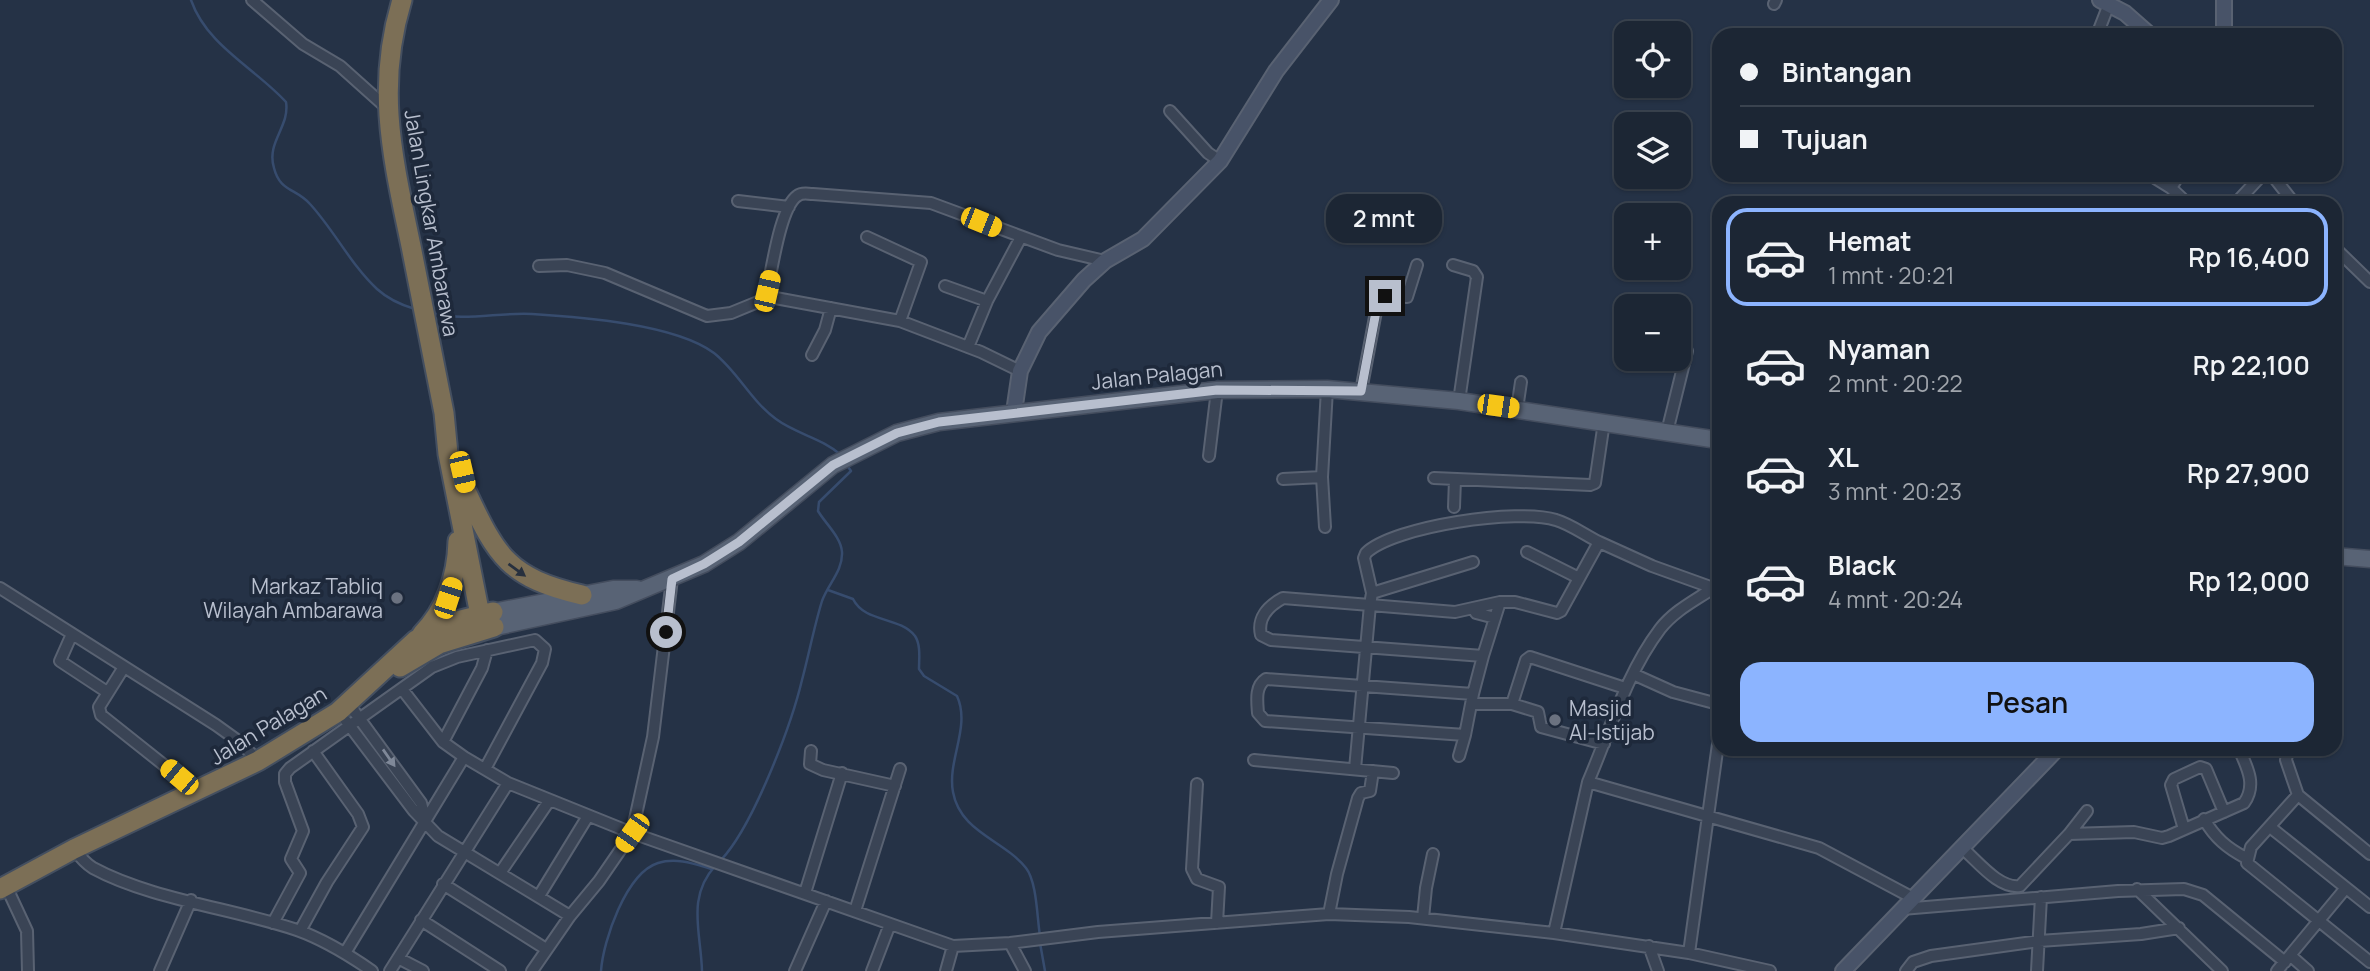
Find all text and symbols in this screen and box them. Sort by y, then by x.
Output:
map controls [1614,21,1691,371]
button: locate [1614,21,1691,98]
text: Bintangan [1782,54,1912,90]
street label: Jalan Lingkar Ambarawa [398,107,466,339]
button: layers [1614,112,1691,189]
text: Tujuan [1782,121,1868,157]
callout: 2 mnt [1327,194,1443,244]
text: 2 mnt [1353,202,1415,234]
button: + [1614,203,1691,280]
car [958,204,1005,240]
text: Hemat [1828,223,1912,259]
icon: car [1744,226,1807,289]
text: Rp 16,400 [2188,239,2310,275]
text: 1 mnt · 20:21 [1828,259,1954,291]
car [753,268,782,314]
route end [1369,280,1401,312]
button: − [1614,294,1691,371]
text: Nyaman [1828,331,1930,367]
icon: car [1744,334,1807,397]
text: Rp 22,100 [2193,347,2310,383]
street label: Jalan Palagan [1090,354,1224,396]
text: 2 mnt · 20:22 [1828,367,1963,399]
car [1476,393,1521,419]
text: XL [1828,439,1859,475]
icon: car [1744,442,1807,505]
car [448,449,477,495]
text: Rp 27,900 [2187,455,2310,491]
text: 3 mnt · 20:23 [1828,475,1962,507]
text: Black [1828,547,1896,583]
icon: car [1744,550,1807,613]
one-way arrow [508,563,526,577]
text: Rp 12,000 [2188,563,2310,599]
place label: Markaz Tabliq Wilayah Ambarawa [203,572,383,624]
car [432,575,465,621]
text: 4 mnt · 20:24 [1828,583,1963,615]
marker: Markaz Tabliq Wilayah Ambarawa [389,590,405,606]
route start [650,616,682,648]
button: Pesan [1740,662,2314,742]
street label: Jalan Palagan [204,679,332,771]
place label: Masjid Al-Istijab [1569,694,1655,746]
marker: Masjid Al-Istijab [1547,712,1563,728]
one-way arrow [382,749,396,767]
car [157,755,202,799]
car [612,810,653,856]

